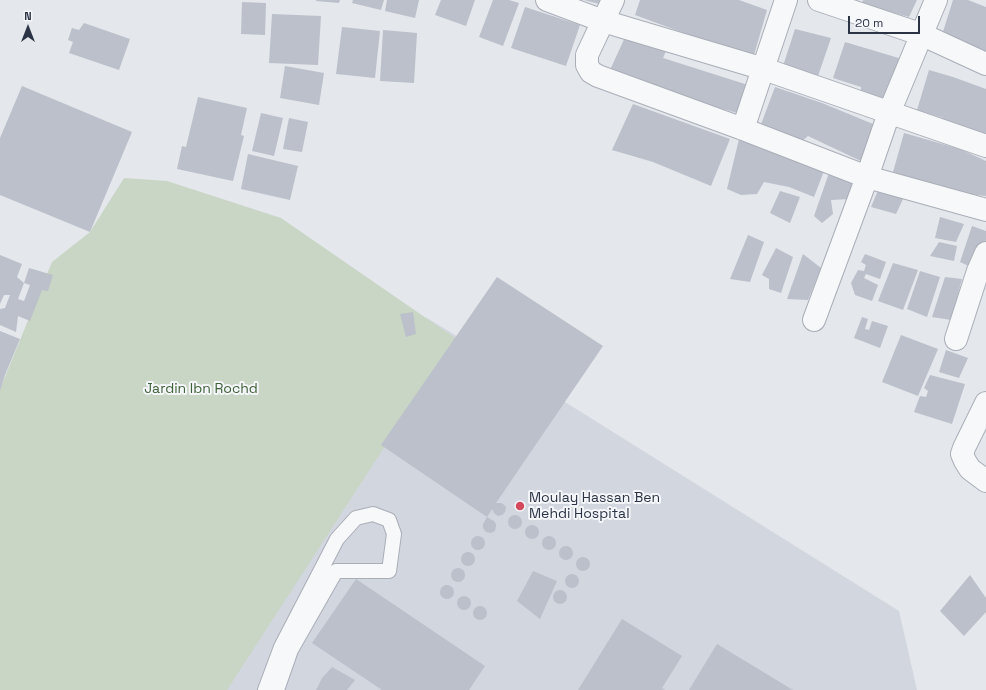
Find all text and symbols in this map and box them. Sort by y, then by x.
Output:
north arrow [8,8,48,48]
scale bar [850,8,922,34]
text: N [24,9,32,23]
text: 20 m [855,15,883,31]
park label: Jardin Ibn Rochd [144,381,258,397]
place label: Moulay Hassan Ben Mehdi Hospital [529,490,660,522]
marker: Moulay Hassan Ben Mehdi Hospital [514,500,526,512]

